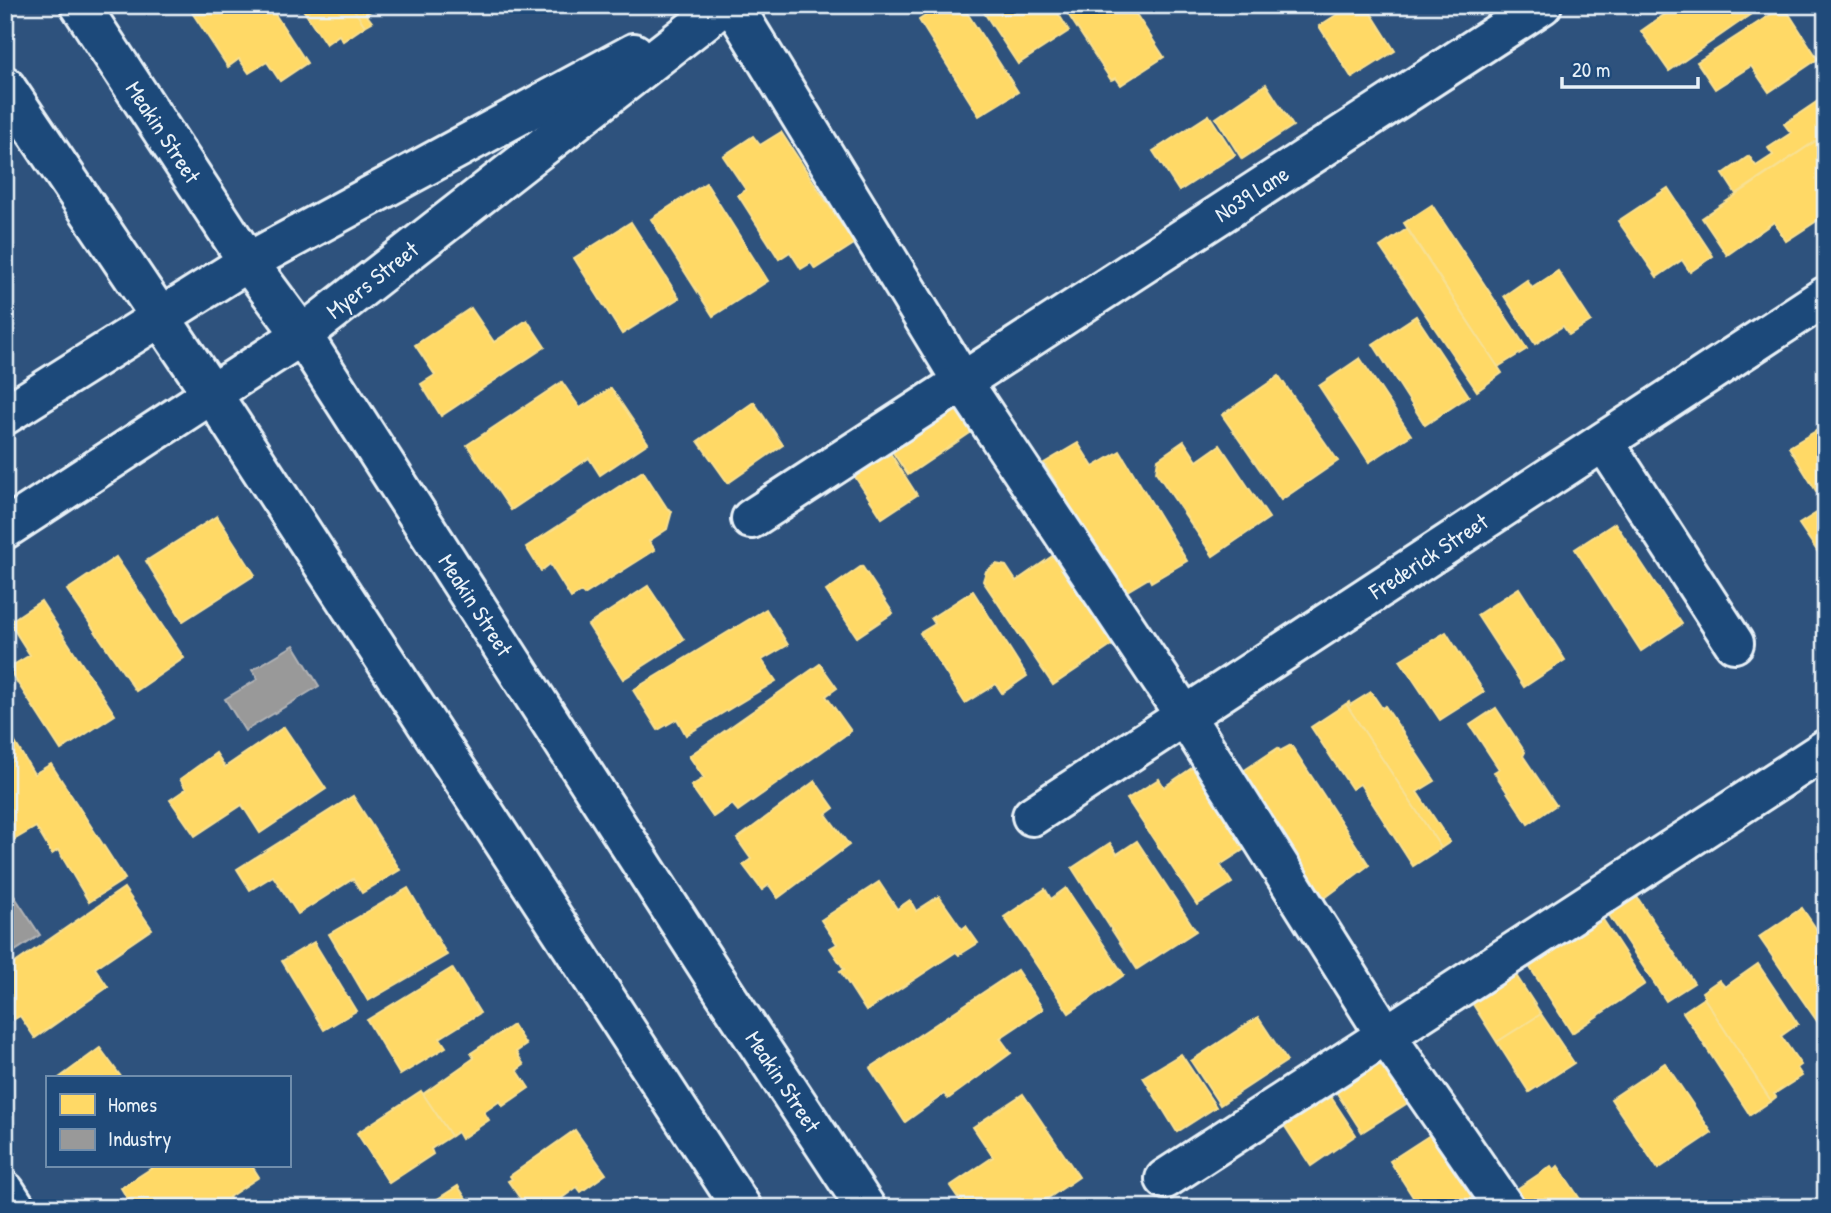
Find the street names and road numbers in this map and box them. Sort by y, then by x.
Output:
street label: Meakin Street [119,75,209,190]
street label: No39 Lane [1208,158,1294,229]
street label: Myers Street [319,233,425,325]
street label: Frederick Street [1362,505,1495,607]
street label: Meakin Street [432,548,521,663]
street label: Meakin Street [739,1024,829,1139]

